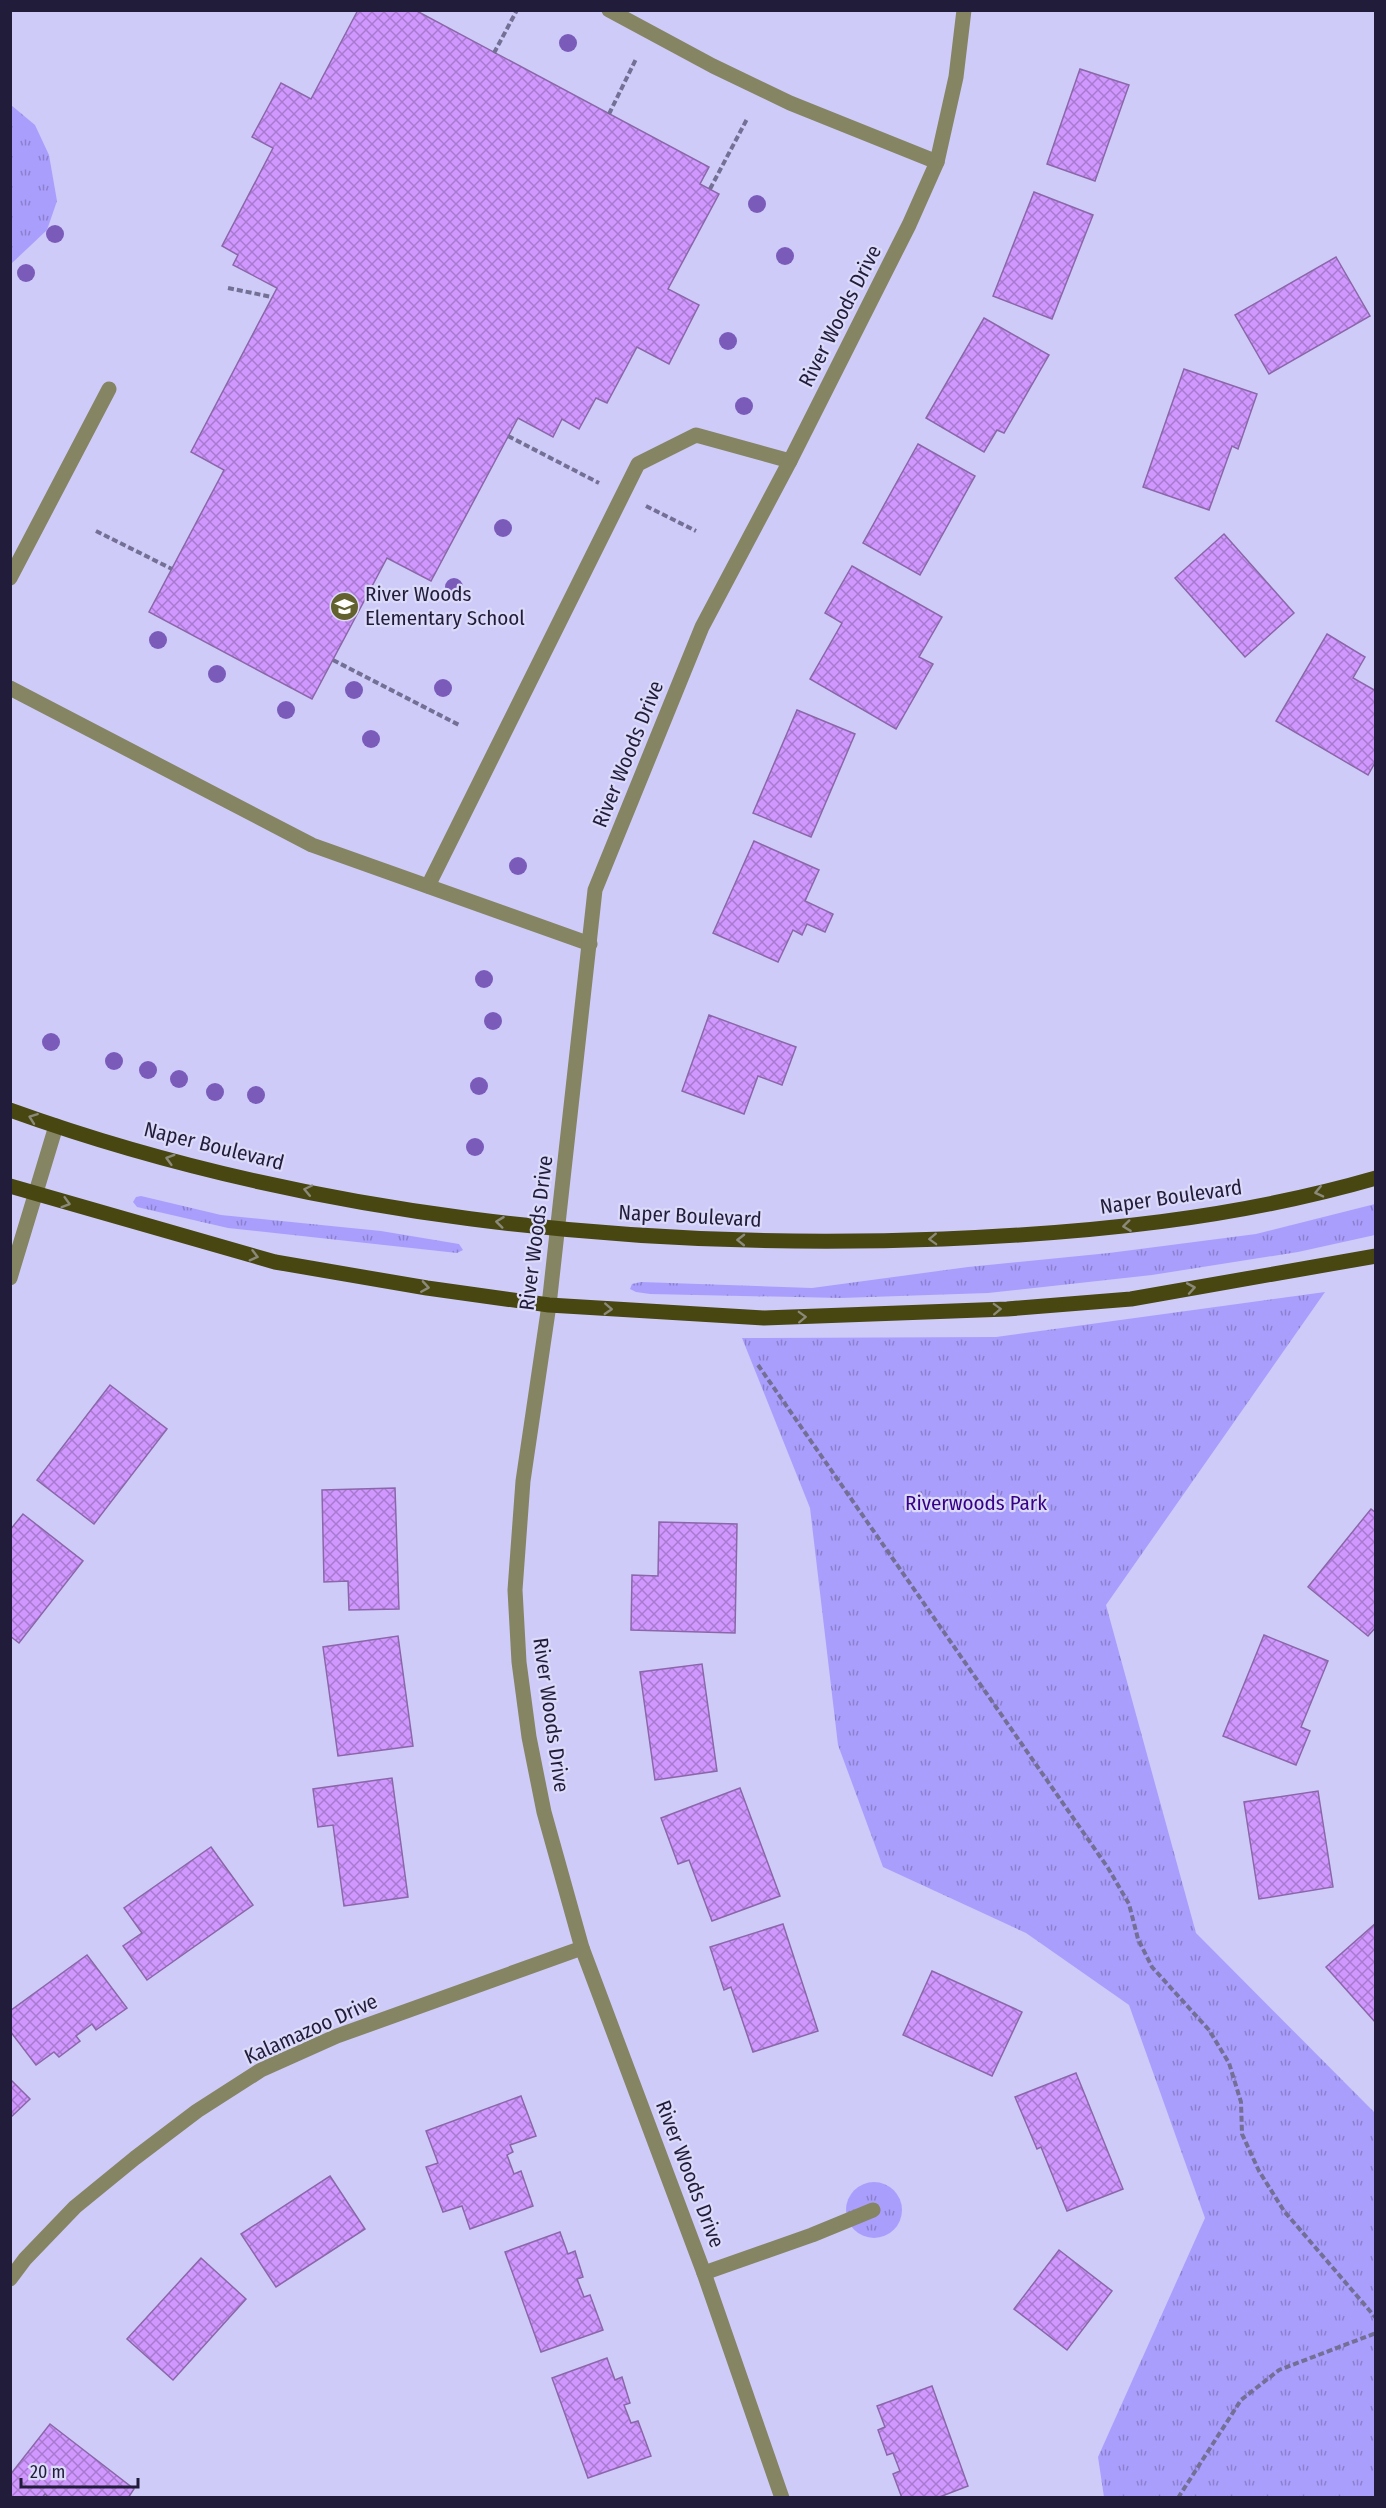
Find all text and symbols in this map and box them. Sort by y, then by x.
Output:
street label: River Woods Drive [793,241,887,391]
place label: River Woods Elementary School [365,581,525,631]
school or university icon: River Woods Elementary School [328,590,360,622]
street label: River Woods Drive [587,677,669,831]
one-way arrow [28,1113,39,1125]
street label: Naper Boulevard [141,1116,287,1176]
one-way arrow [165,1154,176,1166]
street label: River Woods Drive [514,1154,558,1312]
street label: Naper Boulevard [1098,1174,1244,1220]
one-way arrow [303,1185,313,1198]
one-way arrow [1314,1185,1324,1198]
one-way arrow [60,1196,71,1208]
street label: Naper Boulevard [618,1199,762,1233]
one-way arrow [495,1216,505,1228]
one-way arrow [1122,1219,1132,1232]
one-way arrow [928,1233,937,1245]
one-way arrow [737,1234,746,1246]
one-way arrow [248,1249,259,1261]
one-way arrow [421,1281,430,1293]
one-way arrow [1186,1282,1196,1295]
one-way arrow [603,1302,612,1315]
one-way arrow [993,1302,1002,1315]
one-way arrow [798,1310,807,1323]
park label: Riverwoods Park [905,1490,1047,1516]
street label: River Woods Drive [527,1636,575,1794]
street label: Kalamazoo Drive [240,1988,382,2070]
street label: River Woods Drive [650,2097,730,2251]
scale bar [21,2451,138,2489]
text: 20 m [30,2461,65,2483]

